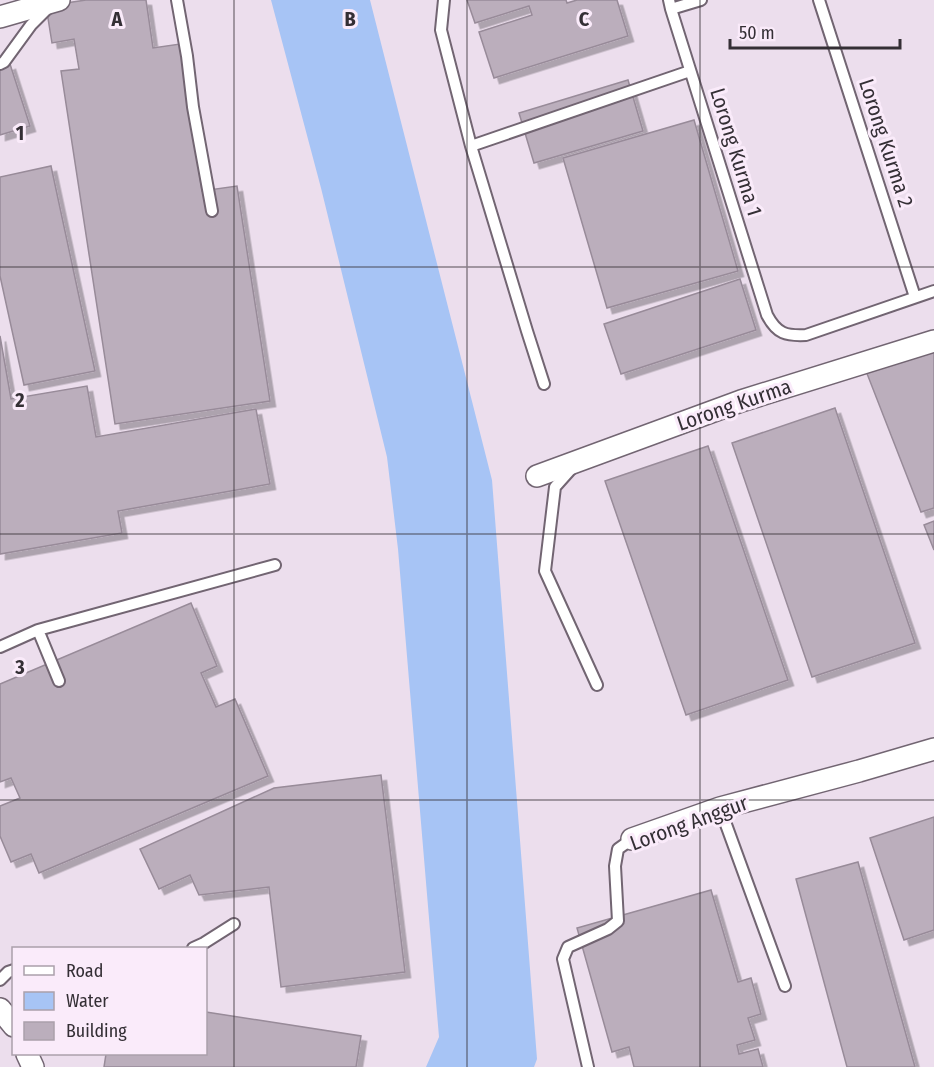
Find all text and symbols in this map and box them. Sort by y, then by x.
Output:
text: A [111,7,124,31]
text: B [344,7,356,31]
text: C [579,7,590,31]
scale bar [730,12,900,50]
text: 50 m [739,22,775,44]
street label: Lorong Kurma 2 [853,76,919,210]
street label: Lorong Kurma 1 [704,85,768,219]
text: 1 [16,121,24,145]
street label: Lorong Kurma [673,373,795,437]
text: 2 [14,388,25,412]
text: 3 [14,655,25,679]
street label: Lorong Anggur [627,789,752,856]
legend [12,947,207,1055]
text: Road [66,960,103,982]
text: Water [66,990,109,1012]
text: Building [66,1020,127,1042]

